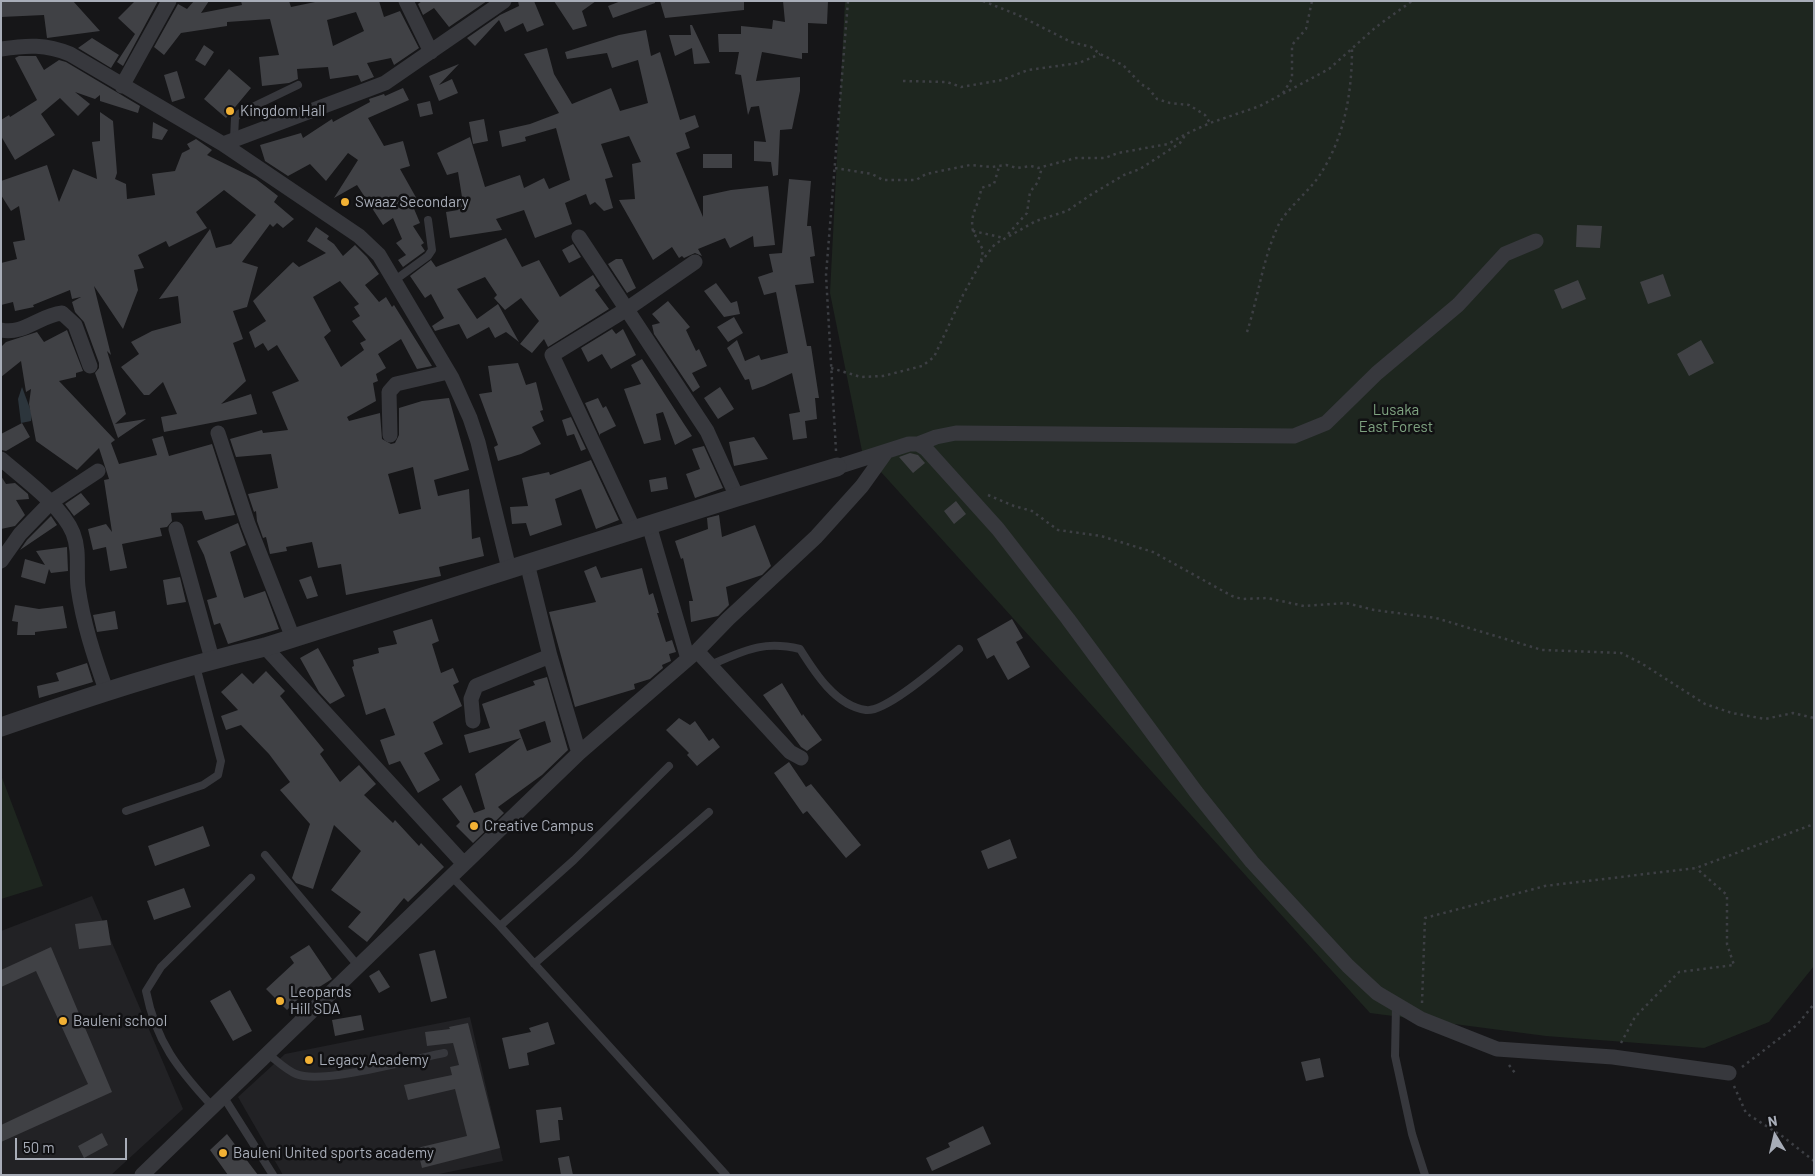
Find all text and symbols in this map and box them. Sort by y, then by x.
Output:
place label: Kingdom Hall [240,102,325,120]
marker: Kingdom Hall [224,105,236,117]
place label: Swaaz Secondary [355,193,469,211]
marker: Swaaz Secondary [339,196,351,208]
park label: Lusaka East Forest [1359,401,1433,436]
place label: Creative Campus [484,817,594,835]
marker: Creative Campus [468,820,480,832]
place label: Leopards Hill SDA [290,983,351,1018]
marker: Leopards Hill SDA [274,995,286,1007]
place label: Bauleni school [73,1012,167,1030]
marker: Bauleni school [57,1015,69,1027]
place label: Legacy Academy [319,1051,429,1069]
marker: Legacy Academy [303,1054,315,1066]
north arrow [1750,1111,1800,1161]
text: N [1767,1112,1779,1130]
scale bar [18,1128,130,1160]
text: 50 m [23,1138,55,1156]
place label: Bauleni United sports academy [233,1144,434,1162]
marker: Bauleni United sports academy [217,1147,229,1159]

